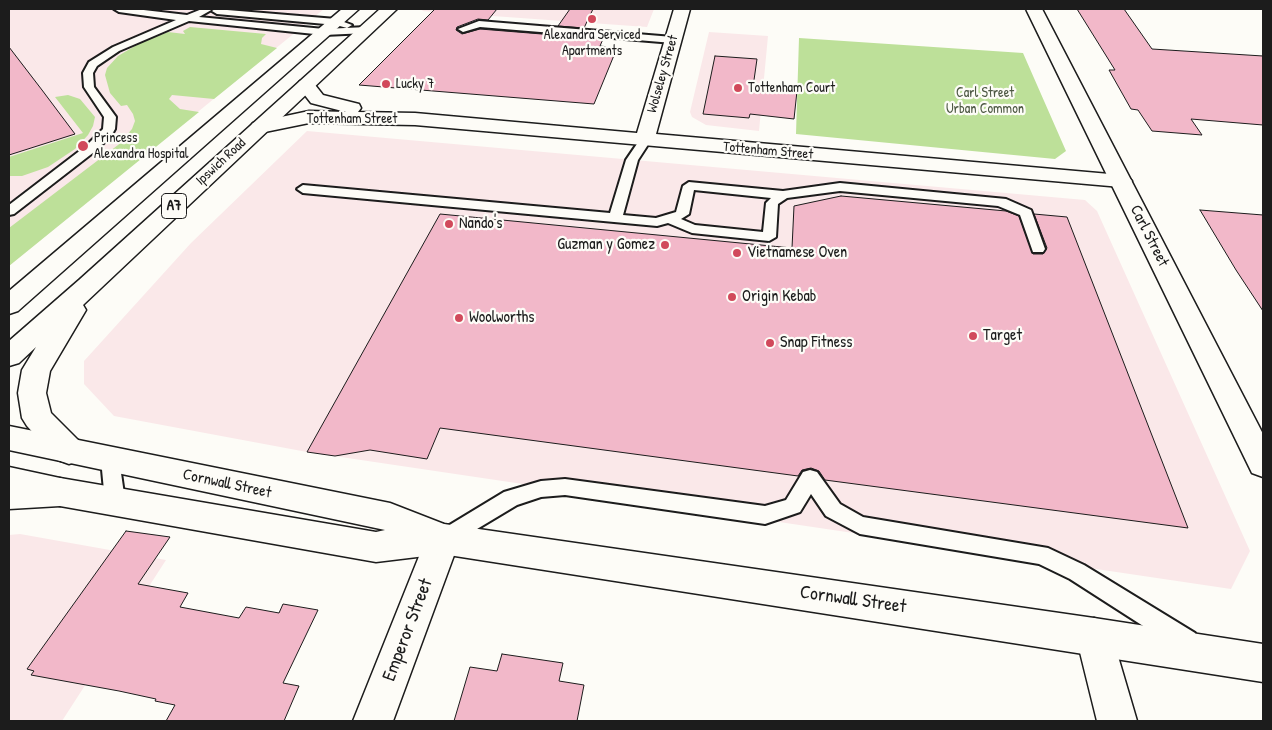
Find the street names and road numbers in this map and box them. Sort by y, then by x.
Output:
street label: Wolseley Street [644,33,682,115]
street label: Tottenham Street [307,111,397,127]
street label: Ipswich Road [193,135,249,189]
street label: Tottenham Street [722,139,814,163]
road number: A7 [162,194,186,218]
street label: Carl Street [1125,202,1173,270]
street label: Cornwall Street [181,465,273,503]
street label: Emperor Street [378,576,438,684]
street label: Cornwall Street [798,581,908,619]

